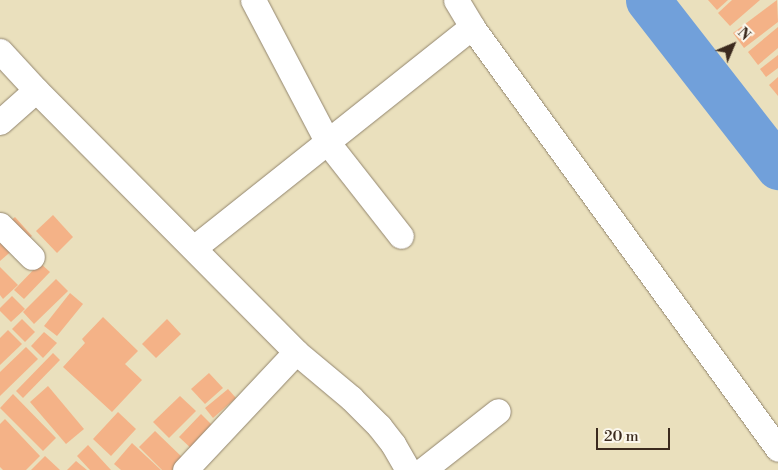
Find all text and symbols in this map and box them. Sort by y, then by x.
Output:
north arrow [708,20,758,70]
text: N [733,24,754,45]
scale bar [598,418,672,450]
text: 20 m [604,427,639,446]

